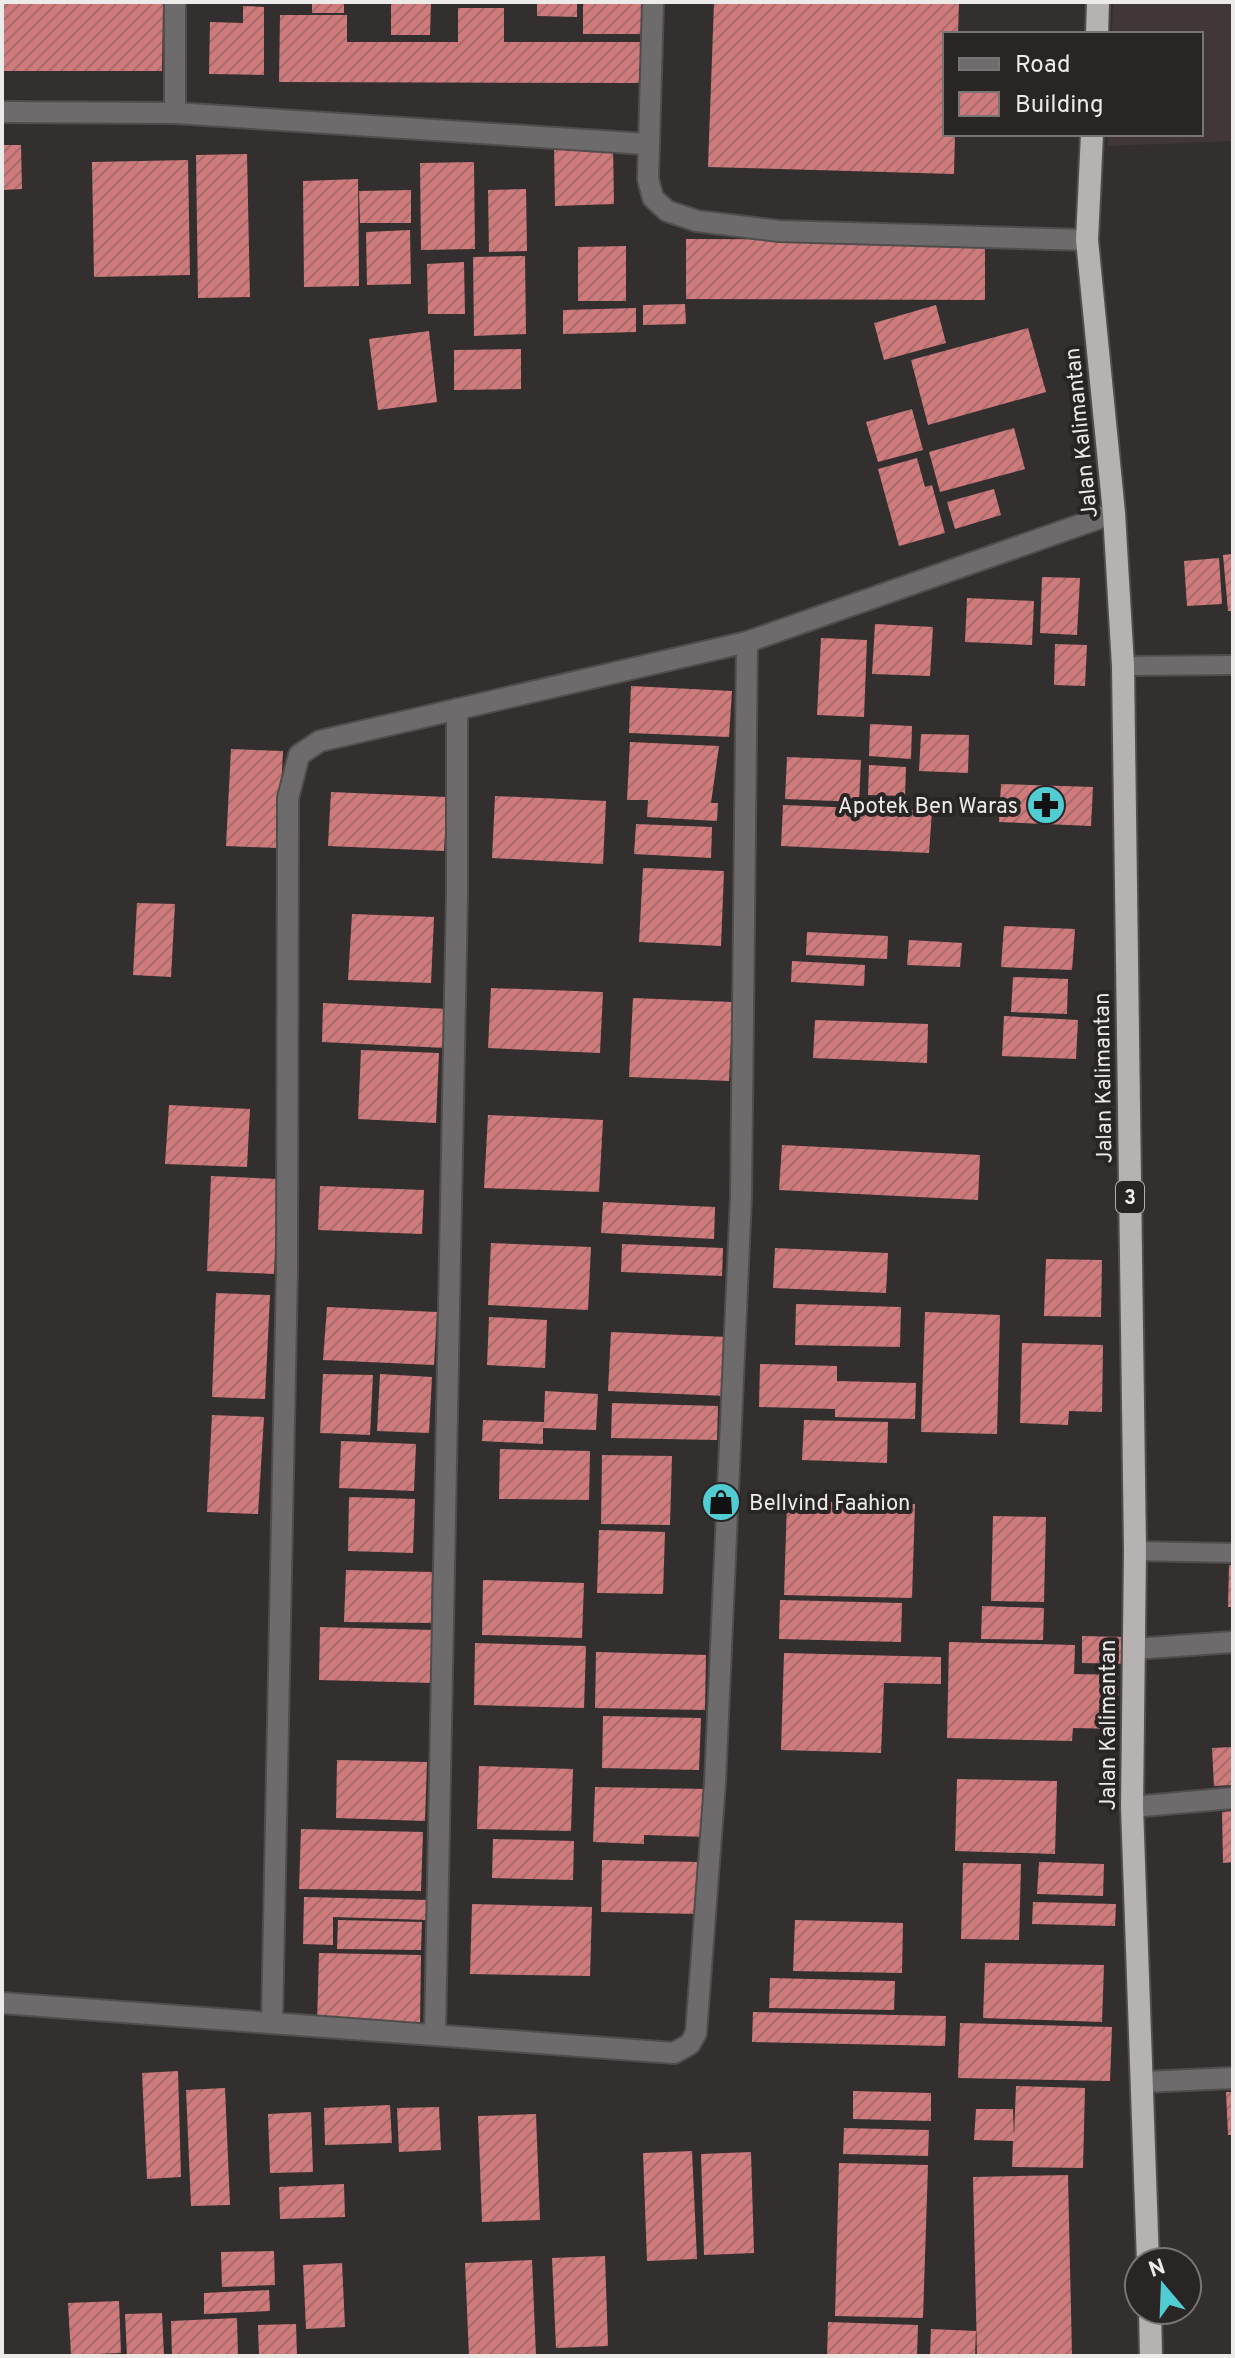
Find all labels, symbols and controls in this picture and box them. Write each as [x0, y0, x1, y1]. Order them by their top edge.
legend [943, 32, 1203, 136]
text: Road [1015, 51, 1071, 81]
text: Building [1015, 91, 1104, 121]
street label: Jalan Kalimantan [1060, 346, 1105, 519]
pharmacy icon: Apotek Ben Waras [1025, 784, 1067, 826]
place label: Apotek Ben Waras [838, 794, 1018, 821]
street label: Jalan Kalimantan [1090, 992, 1119, 1164]
road number: 3 [1116, 1181, 1144, 1213]
shop icon: Bellvind Faahion [700, 1481, 742, 1523]
place label: Bellvind Faahion [749, 1491, 910, 1518]
street label: Jalan Kalimantan [1096, 1640, 1123, 1810]
north arrow [1123, 2246, 1203, 2326]
text: N [1145, 2254, 1169, 2285]

